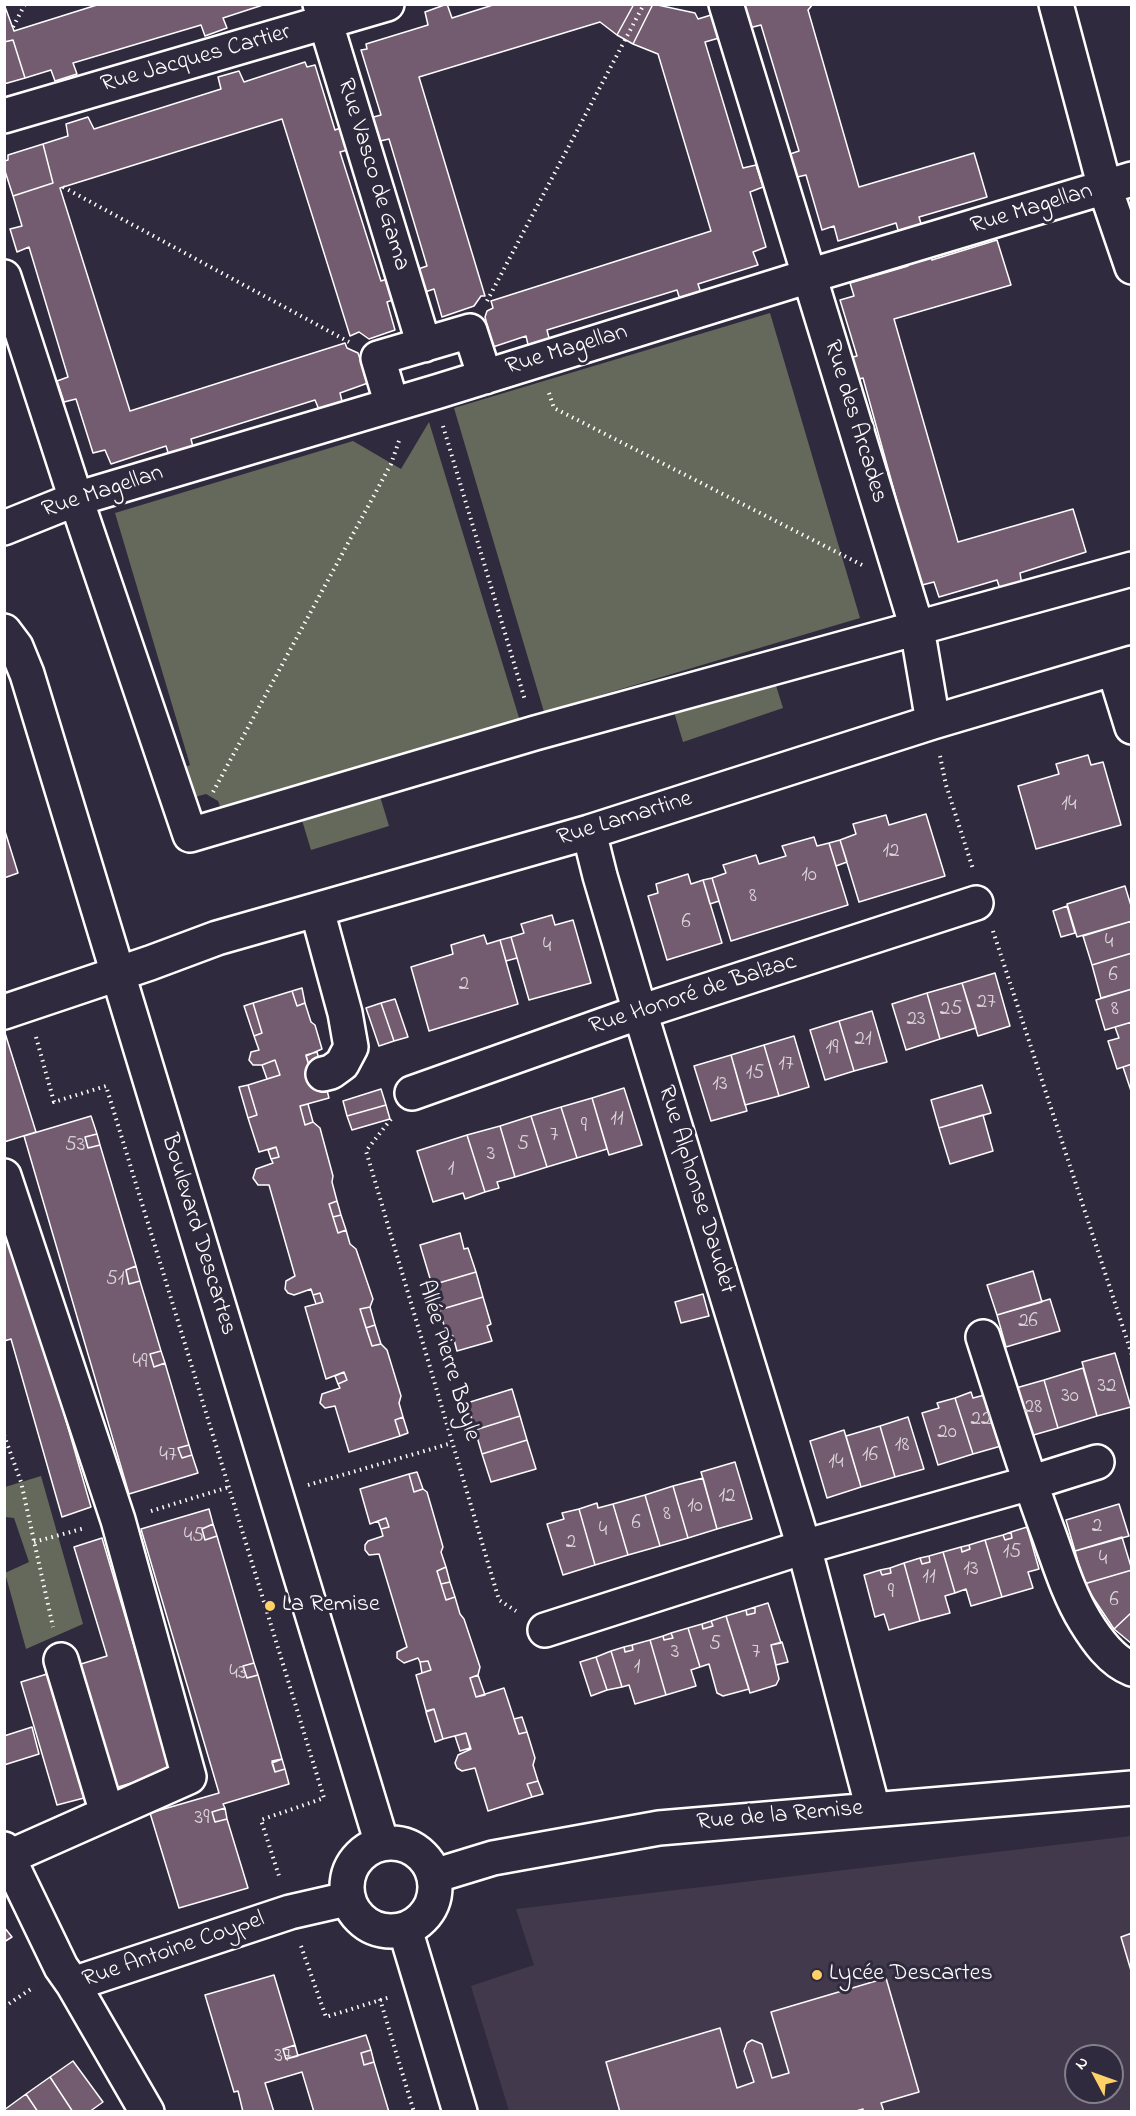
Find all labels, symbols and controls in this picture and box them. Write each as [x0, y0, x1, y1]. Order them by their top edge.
street label: Rue Jacques Cartier [98, 19, 294, 101]
street label: Rue Vasco de Gama [329, 76, 415, 274]
street label: Rue Magellan [968, 178, 1096, 242]
street label: Rue Magellan [503, 319, 631, 383]
street label: Rue des Arcades [816, 337, 892, 507]
street label: Rue Magellan [39, 460, 167, 526]
street label: Rue Lamartine [554, 786, 696, 854]
house number: 14 [1061, 793, 1077, 819]
house number: 12 [882, 840, 900, 866]
house number: 10 [801, 864, 817, 890]
house number: 8 [749, 885, 757, 911]
house number: 6 [681, 911, 691, 937]
house number: 4 [1105, 931, 1113, 957]
house number: 4 [543, 935, 551, 961]
street label: Rue Honoré de Balzac [586, 949, 800, 1043]
house number: 6 [1108, 964, 1118, 990]
house number: 2 [459, 973, 469, 999]
house number: 27 [976, 991, 996, 1017]
house number: 25 [940, 998, 962, 1024]
house number: 8 [1111, 998, 1119, 1024]
house number: 23 [906, 1008, 926, 1034]
house number: 21 [854, 1028, 872, 1054]
house number: 19 [826, 1037, 838, 1063]
house number: 17 [778, 1053, 794, 1079]
house number: 15 [746, 1062, 764, 1088]
house number: 13 [712, 1073, 728, 1099]
street label: Rue Alphonse Daudet [650, 1082, 740, 1298]
house number: 11 [610, 1108, 624, 1134]
house number: 9 [581, 1115, 587, 1141]
house number: 7 [550, 1124, 558, 1150]
street label: Boulevard Descartes [153, 1131, 241, 1339]
house number: 5 [517, 1133, 529, 1159]
house number: 53 [65, 1134, 85, 1160]
house number: 3 [487, 1143, 495, 1169]
house number: 1 [448, 1158, 454, 1184]
house number: 51 [106, 1268, 124, 1294]
street label: Allée Pierre Bayle [409, 1277, 485, 1445]
house number: 26 [1018, 1310, 1038, 1336]
house number: 49 [133, 1351, 147, 1377]
house number: 32 [1097, 1375, 1117, 1401]
house number: 30 [1061, 1385, 1079, 1411]
house number: 28 [1024, 1396, 1042, 1422]
house number: 22 [971, 1408, 991, 1434]
house number: 20 [937, 1421, 957, 1447]
house number: 18 [895, 1434, 909, 1460]
house number: 47 [159, 1444, 177, 1470]
house number: 16 [862, 1444, 878, 1470]
house number: 14 [828, 1451, 844, 1477]
house number: 12 [718, 1485, 736, 1511]
house number: 10 [687, 1495, 703, 1521]
house number: 8 [663, 1503, 671, 1529]
house number: 6 [631, 1512, 641, 1538]
house number: 2 [1092, 1515, 1102, 1541]
house number: 4 [599, 1519, 607, 1545]
house number: 45 [184, 1525, 204, 1551]
house number: 2 [566, 1531, 576, 1557]
house number: 15 [1003, 1541, 1021, 1567]
house number: 4 [1099, 1548, 1107, 1574]
house number: 13 [963, 1558, 979, 1584]
house number: 11 [922, 1566, 936, 1592]
house number: 9 [888, 1581, 894, 1607]
house number: 6 [1109, 1589, 1119, 1615]
place label: La Remise [282, 1592, 380, 1620]
marker: La Remise [263, 1599, 277, 1613]
house number: 5 [709, 1633, 721, 1659]
house number: 3 [671, 1641, 679, 1667]
house number: 7 [752, 1641, 760, 1667]
house number: 1 [634, 1656, 640, 1682]
house number: 43 [229, 1662, 247, 1688]
street label: Rue de la Remise [696, 1795, 864, 1839]
house number: 39 [195, 1807, 209, 1833]
street label: Rue Antoine Coypel [79, 1906, 269, 1996]
place label: Lycée Descartes [829, 1961, 993, 1989]
marker: Lycée Descartes [810, 1968, 824, 1982]
north arrow [1064, 2044, 1124, 2104]
house number: 37 [274, 2045, 292, 2071]
text: N [1069, 2052, 1095, 2075]

